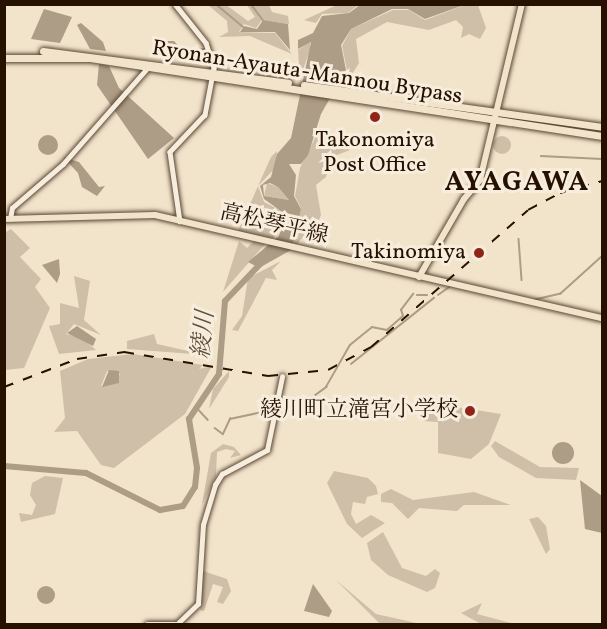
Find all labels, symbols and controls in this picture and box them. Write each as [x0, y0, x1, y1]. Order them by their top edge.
street label: Ryonan-Ayauta-Mannou Bypass [150, 35, 464, 111]
marker: Takonomiya Post Office [368, 110, 382, 124]
place label: Takonomiya Post Office [315, 127, 435, 178]
district label: AYAGAWA [444, 166, 590, 200]
street label: 高松琴平線 [217, 200, 331, 250]
place label: Takinomiya [351, 240, 466, 266]
marker: Takinomiya [470, 244, 488, 262]
water label: 綾川 [188, 310, 222, 360]
place label: 綾川町立滝宮小学校 [260, 398, 458, 424]
marker: 綾川町立滝宮小学校 [463, 404, 477, 418]

